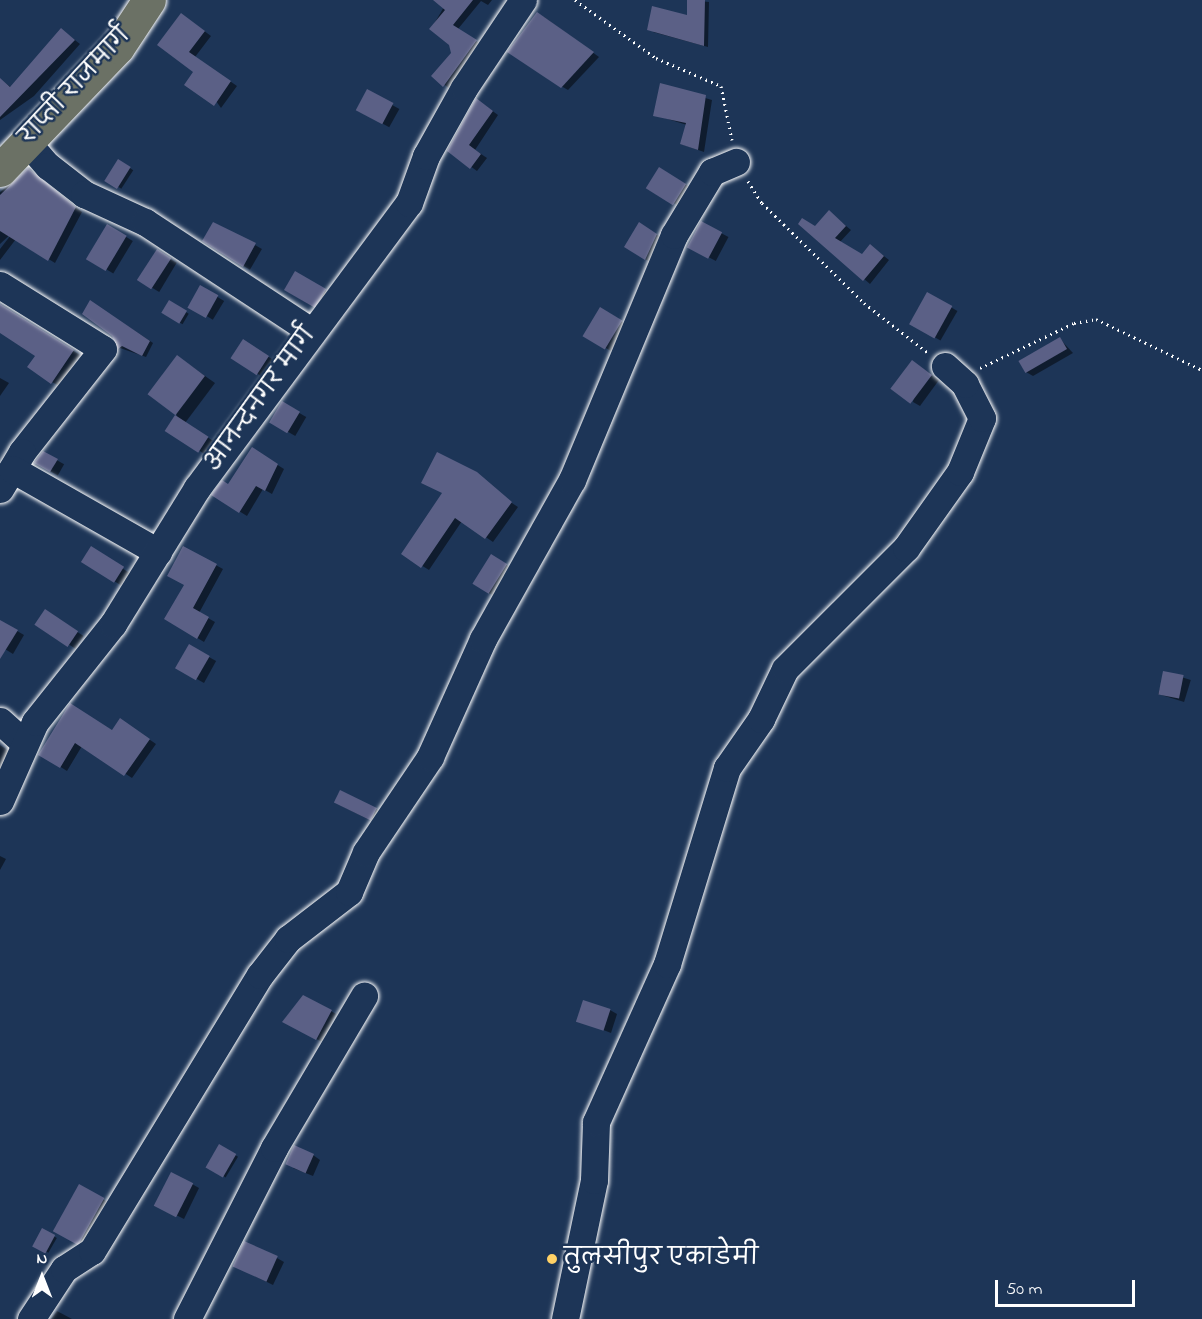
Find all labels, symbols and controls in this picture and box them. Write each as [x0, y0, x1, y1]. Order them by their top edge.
street label: राप्ती राजमार्ग [14, 22, 138, 152]
street label: आनन्दनगर मार्ग [199, 322, 323, 478]
place label: तुलसीपुर एकाडेमी [564, 1245, 758, 1273]
north arrow [12, 1247, 72, 1307]
text: N [37, 1247, 47, 1271]
marker: तुलसीपुर एकाडेमी [545, 1252, 559, 1266]
scale bar [998, 1268, 1138, 1306]
text: 50 m [1006, 1277, 1043, 1303]

